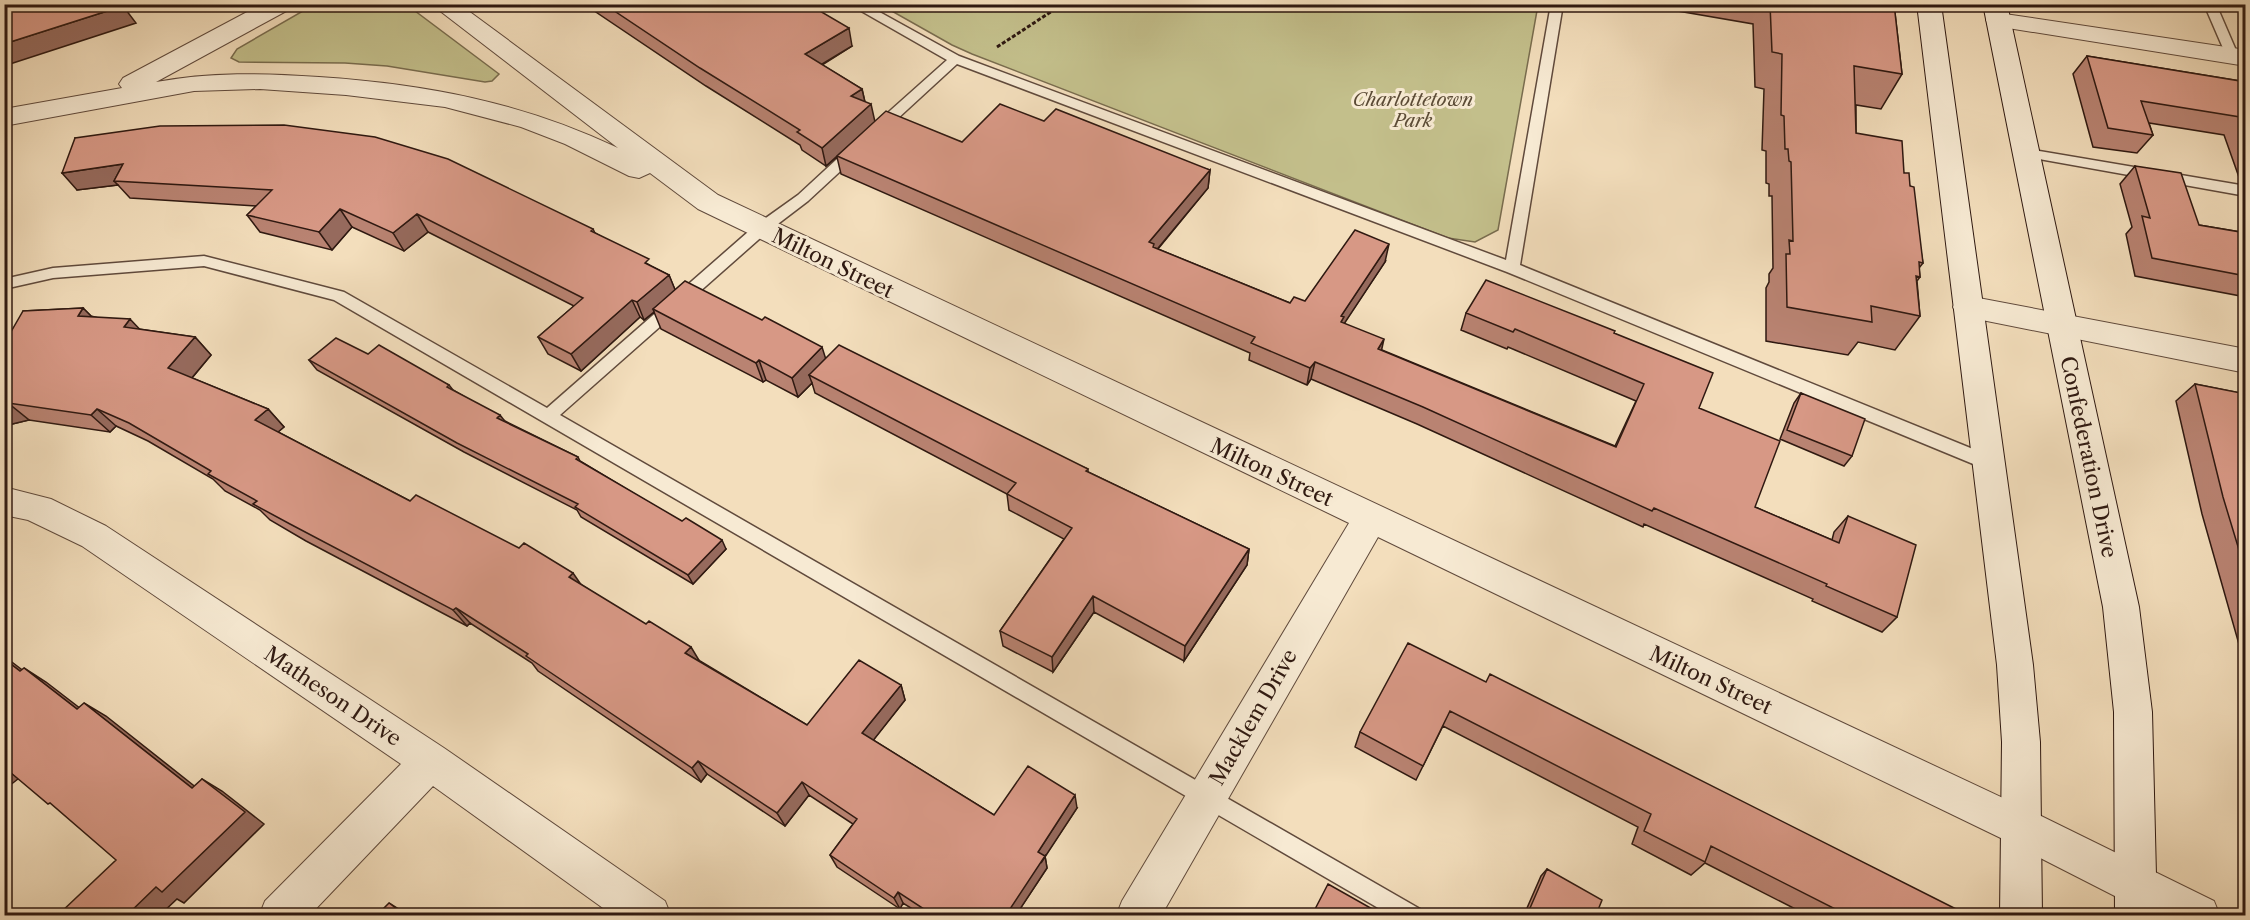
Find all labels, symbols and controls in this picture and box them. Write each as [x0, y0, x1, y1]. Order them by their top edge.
park label: Charlottetown Park [1353, 89, 1473, 132]
street label: Milton Street [768, 223, 898, 304]
street label: Confederation Drive [2055, 354, 2123, 560]
street label: Milton Street [1207, 433, 1338, 512]
street label: Matheson Drive [260, 641, 406, 751]
street label: Milton Street [1646, 641, 1777, 720]
street label: Macklem Drive [1204, 644, 1302, 790]

